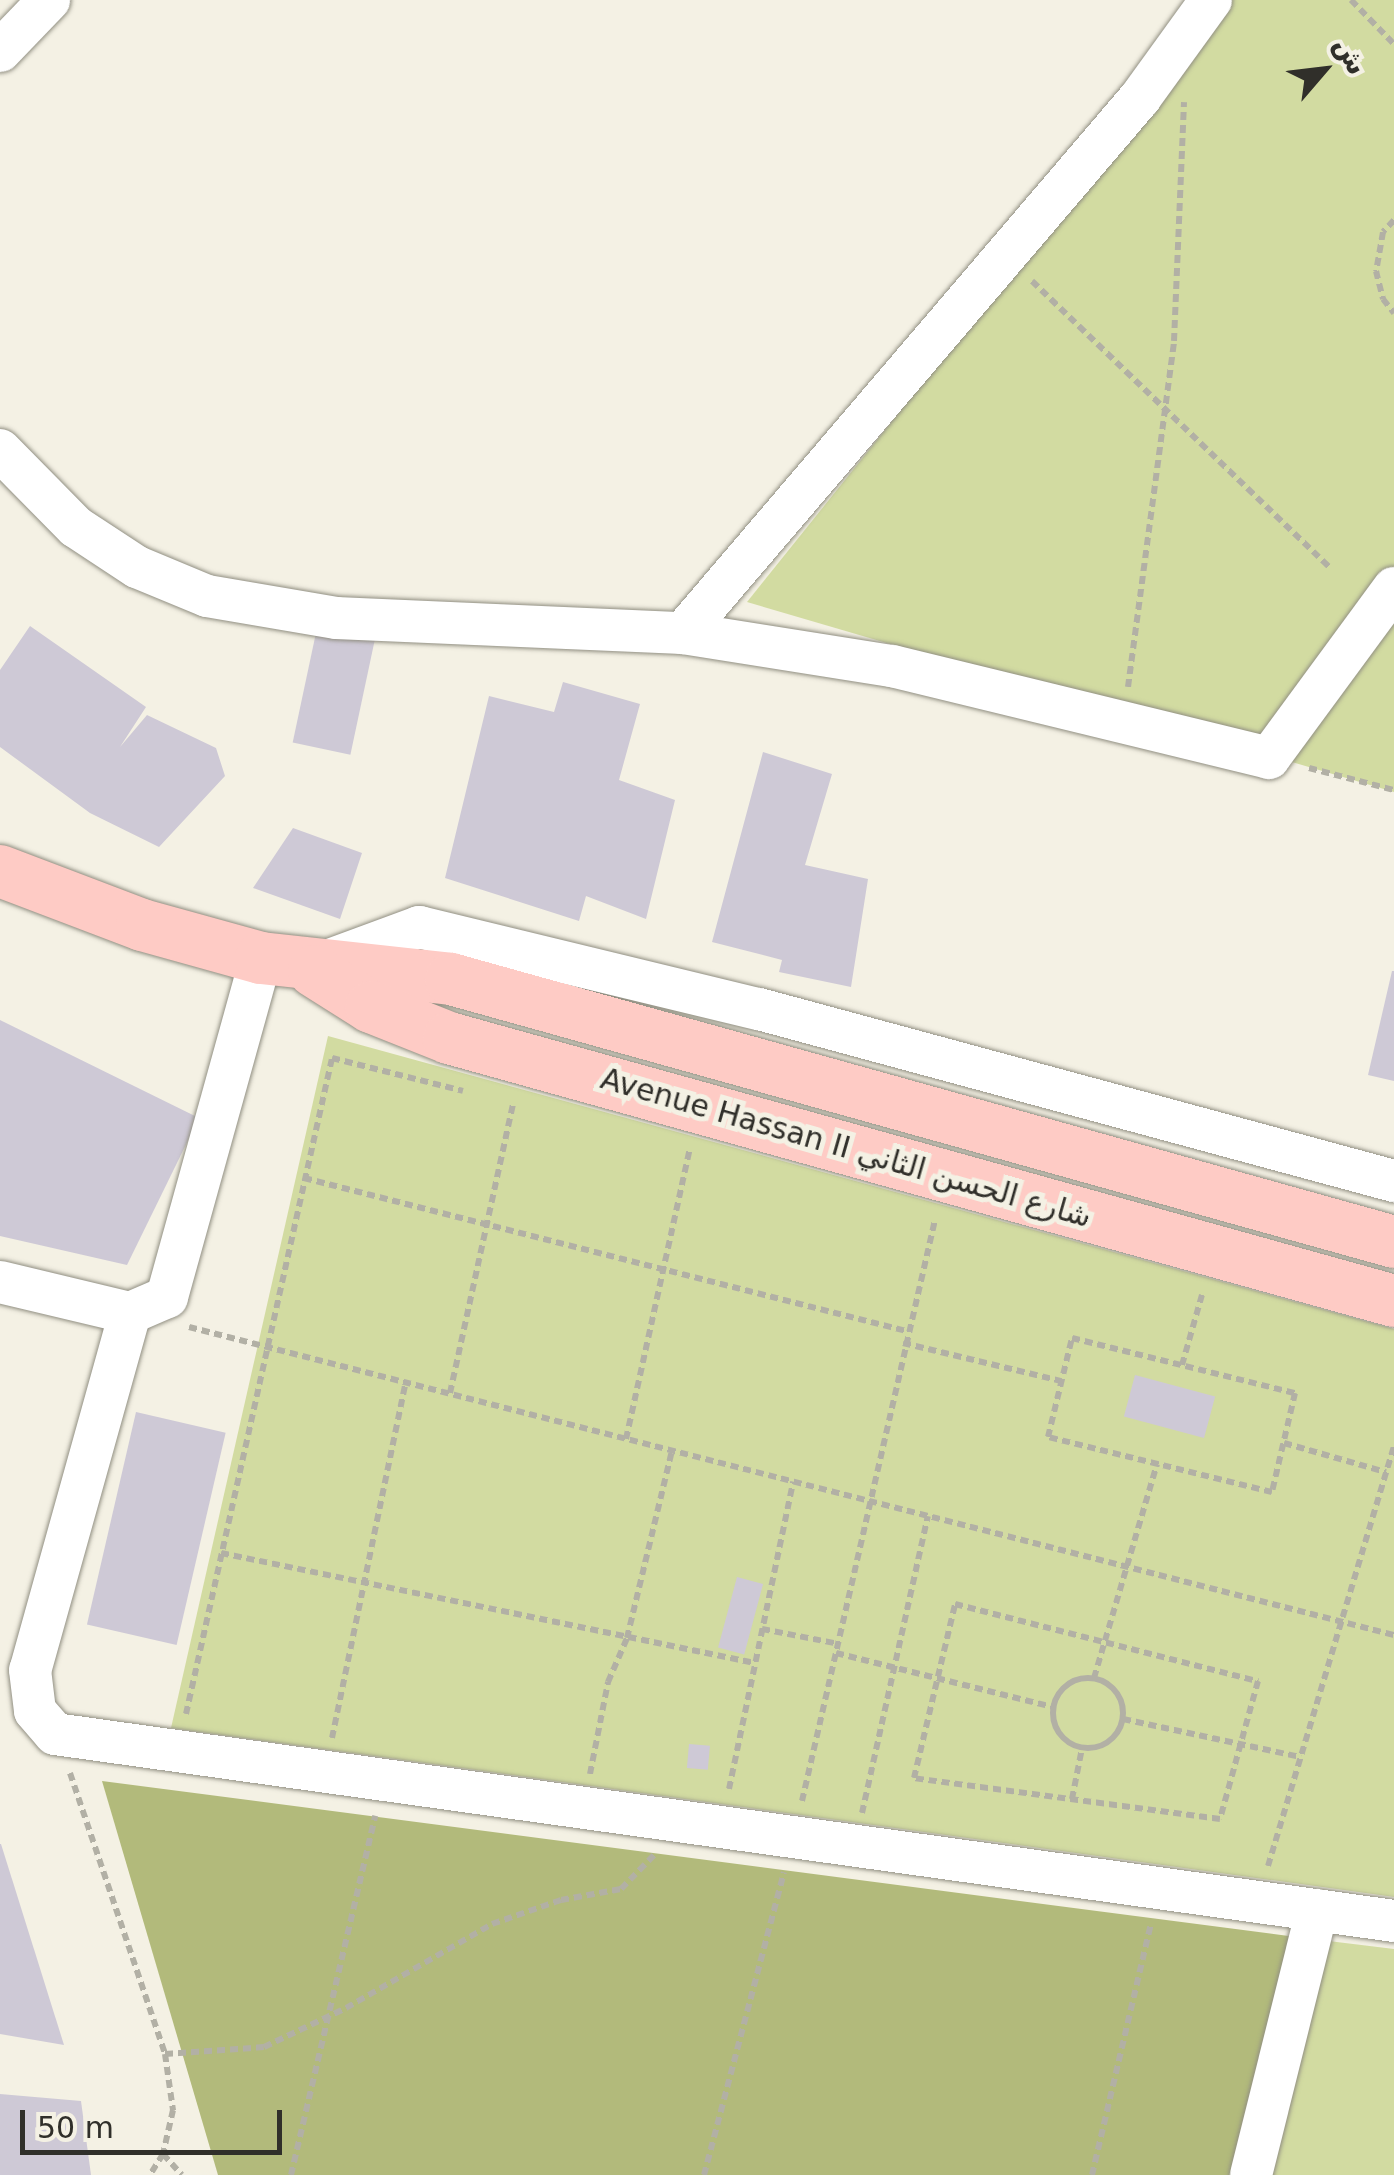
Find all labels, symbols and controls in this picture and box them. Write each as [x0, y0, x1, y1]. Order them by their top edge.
north arrow [1274, 20, 1374, 120]
text: ش [1327, 31, 1375, 80]
street label: Avenue Hassan II شارع الحسن الثاني [597, 1061, 1095, 1235]
scale bar [25, 2090, 288, 2152]
text: 50 m [37, 2110, 114, 2145]

